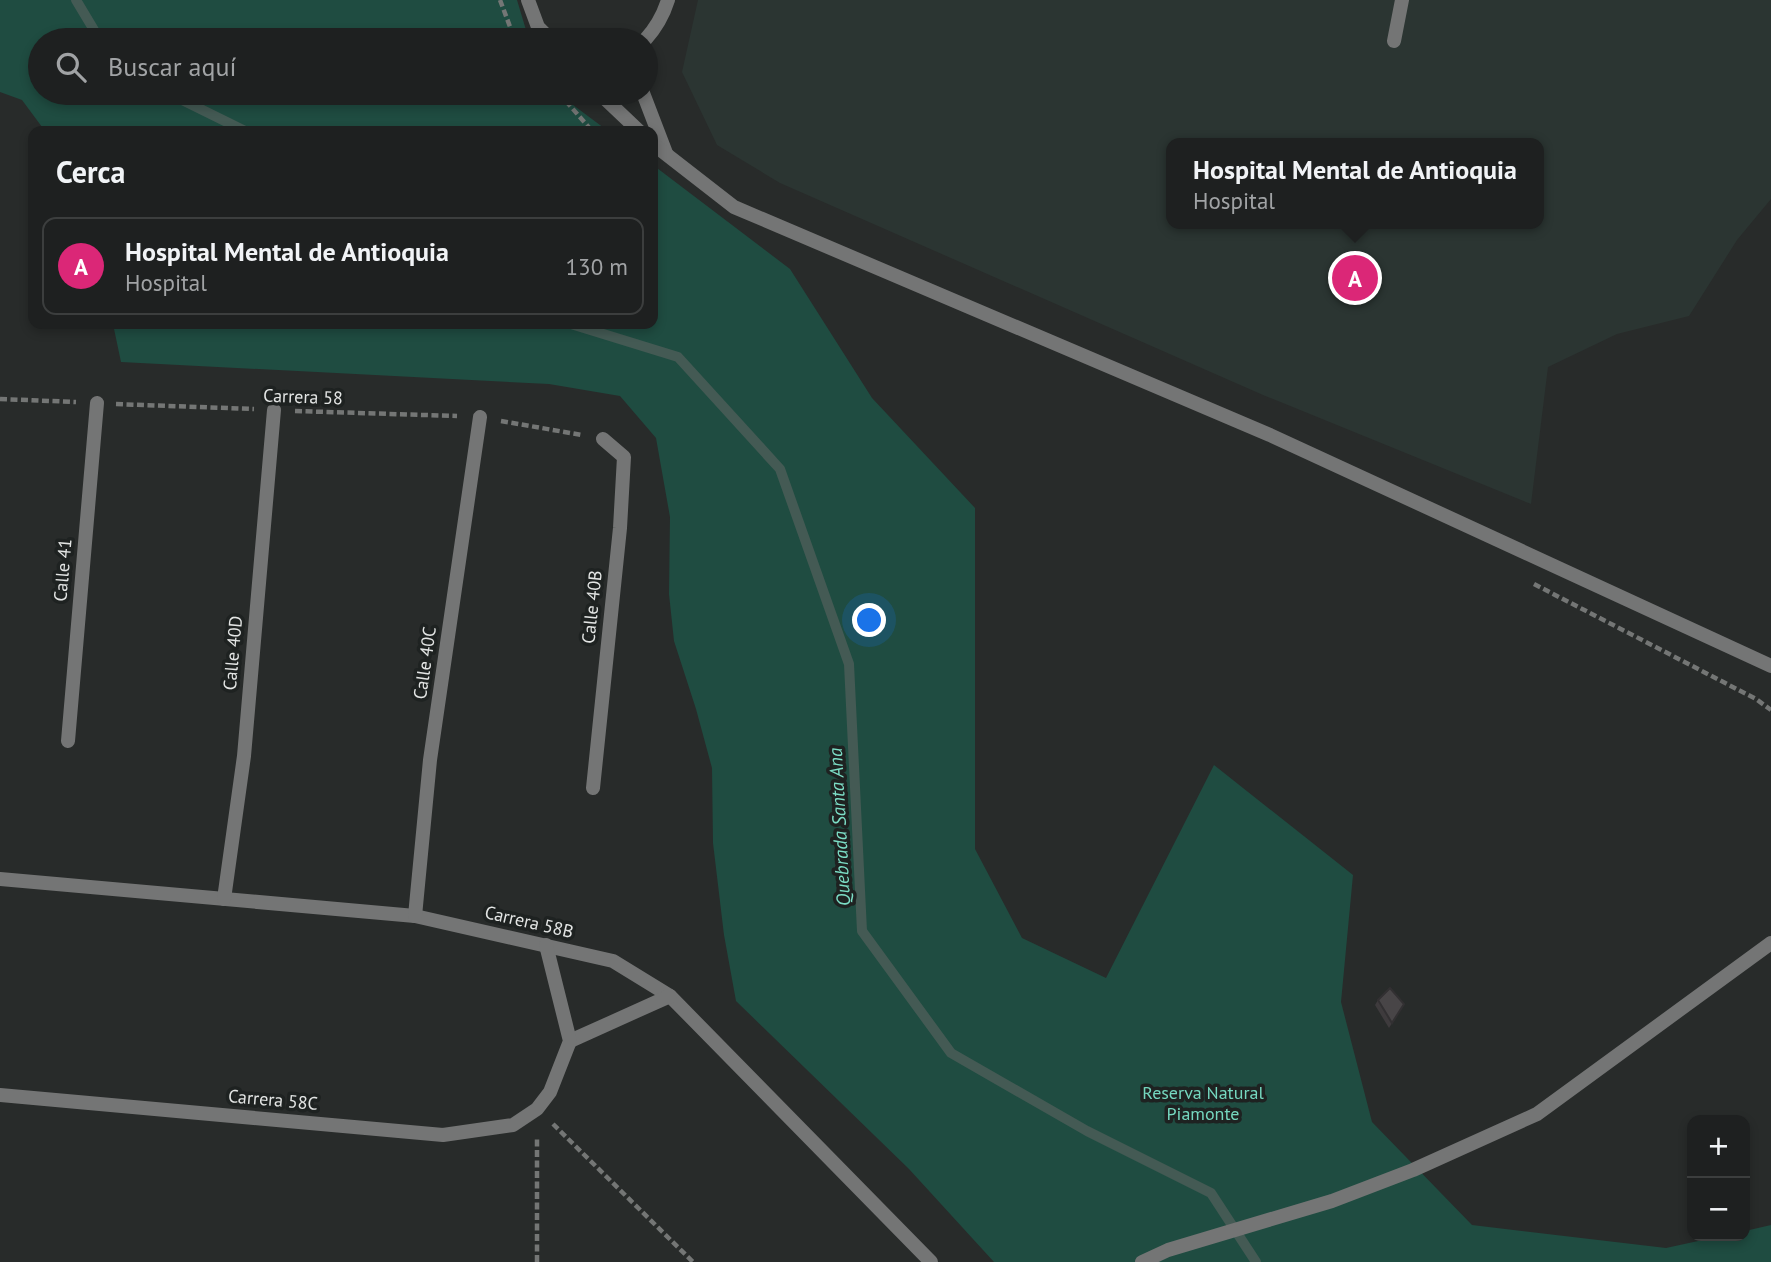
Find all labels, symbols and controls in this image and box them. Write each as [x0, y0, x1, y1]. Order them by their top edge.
search box [28, 28, 658, 105]
icon: search [52, 48, 90, 86]
text: Buscar aquí [108, 50, 236, 83]
popup [1166, 138, 1544, 229]
text: Cerca [56, 152, 125, 191]
text: Hospital Mental de Antioquia [1193, 153, 1517, 186]
text: Hospital [1193, 186, 1275, 215]
text: Hospital Mental de Antioquia [125, 235, 449, 268]
text: A [74, 252, 88, 281]
text: 130 m [566, 252, 628, 281]
pin: A [1332, 252, 1378, 304]
text: Hospital [125, 268, 207, 297]
street label: Carrera 58 [263, 384, 343, 409]
street label: Calle 41 [48, 538, 77, 602]
street label: Calle 40B [576, 569, 607, 645]
your location [852, 603, 886, 637]
street label: Calle 40D [218, 615, 247, 691]
street label: Calle 40C [408, 625, 441, 701]
water label: Quebrada Santa Ana [823, 747, 855, 907]
street label: Carrera 58B [483, 900, 576, 943]
park label: Reserva Natural Piamonte [1142, 1081, 1264, 1125]
street label: Carrera 58C [227, 1084, 319, 1115]
map controls [1687, 1115, 1750, 1241]
button: + [1687, 1115, 1750, 1178]
button: − [1687, 1178, 1750, 1241]

